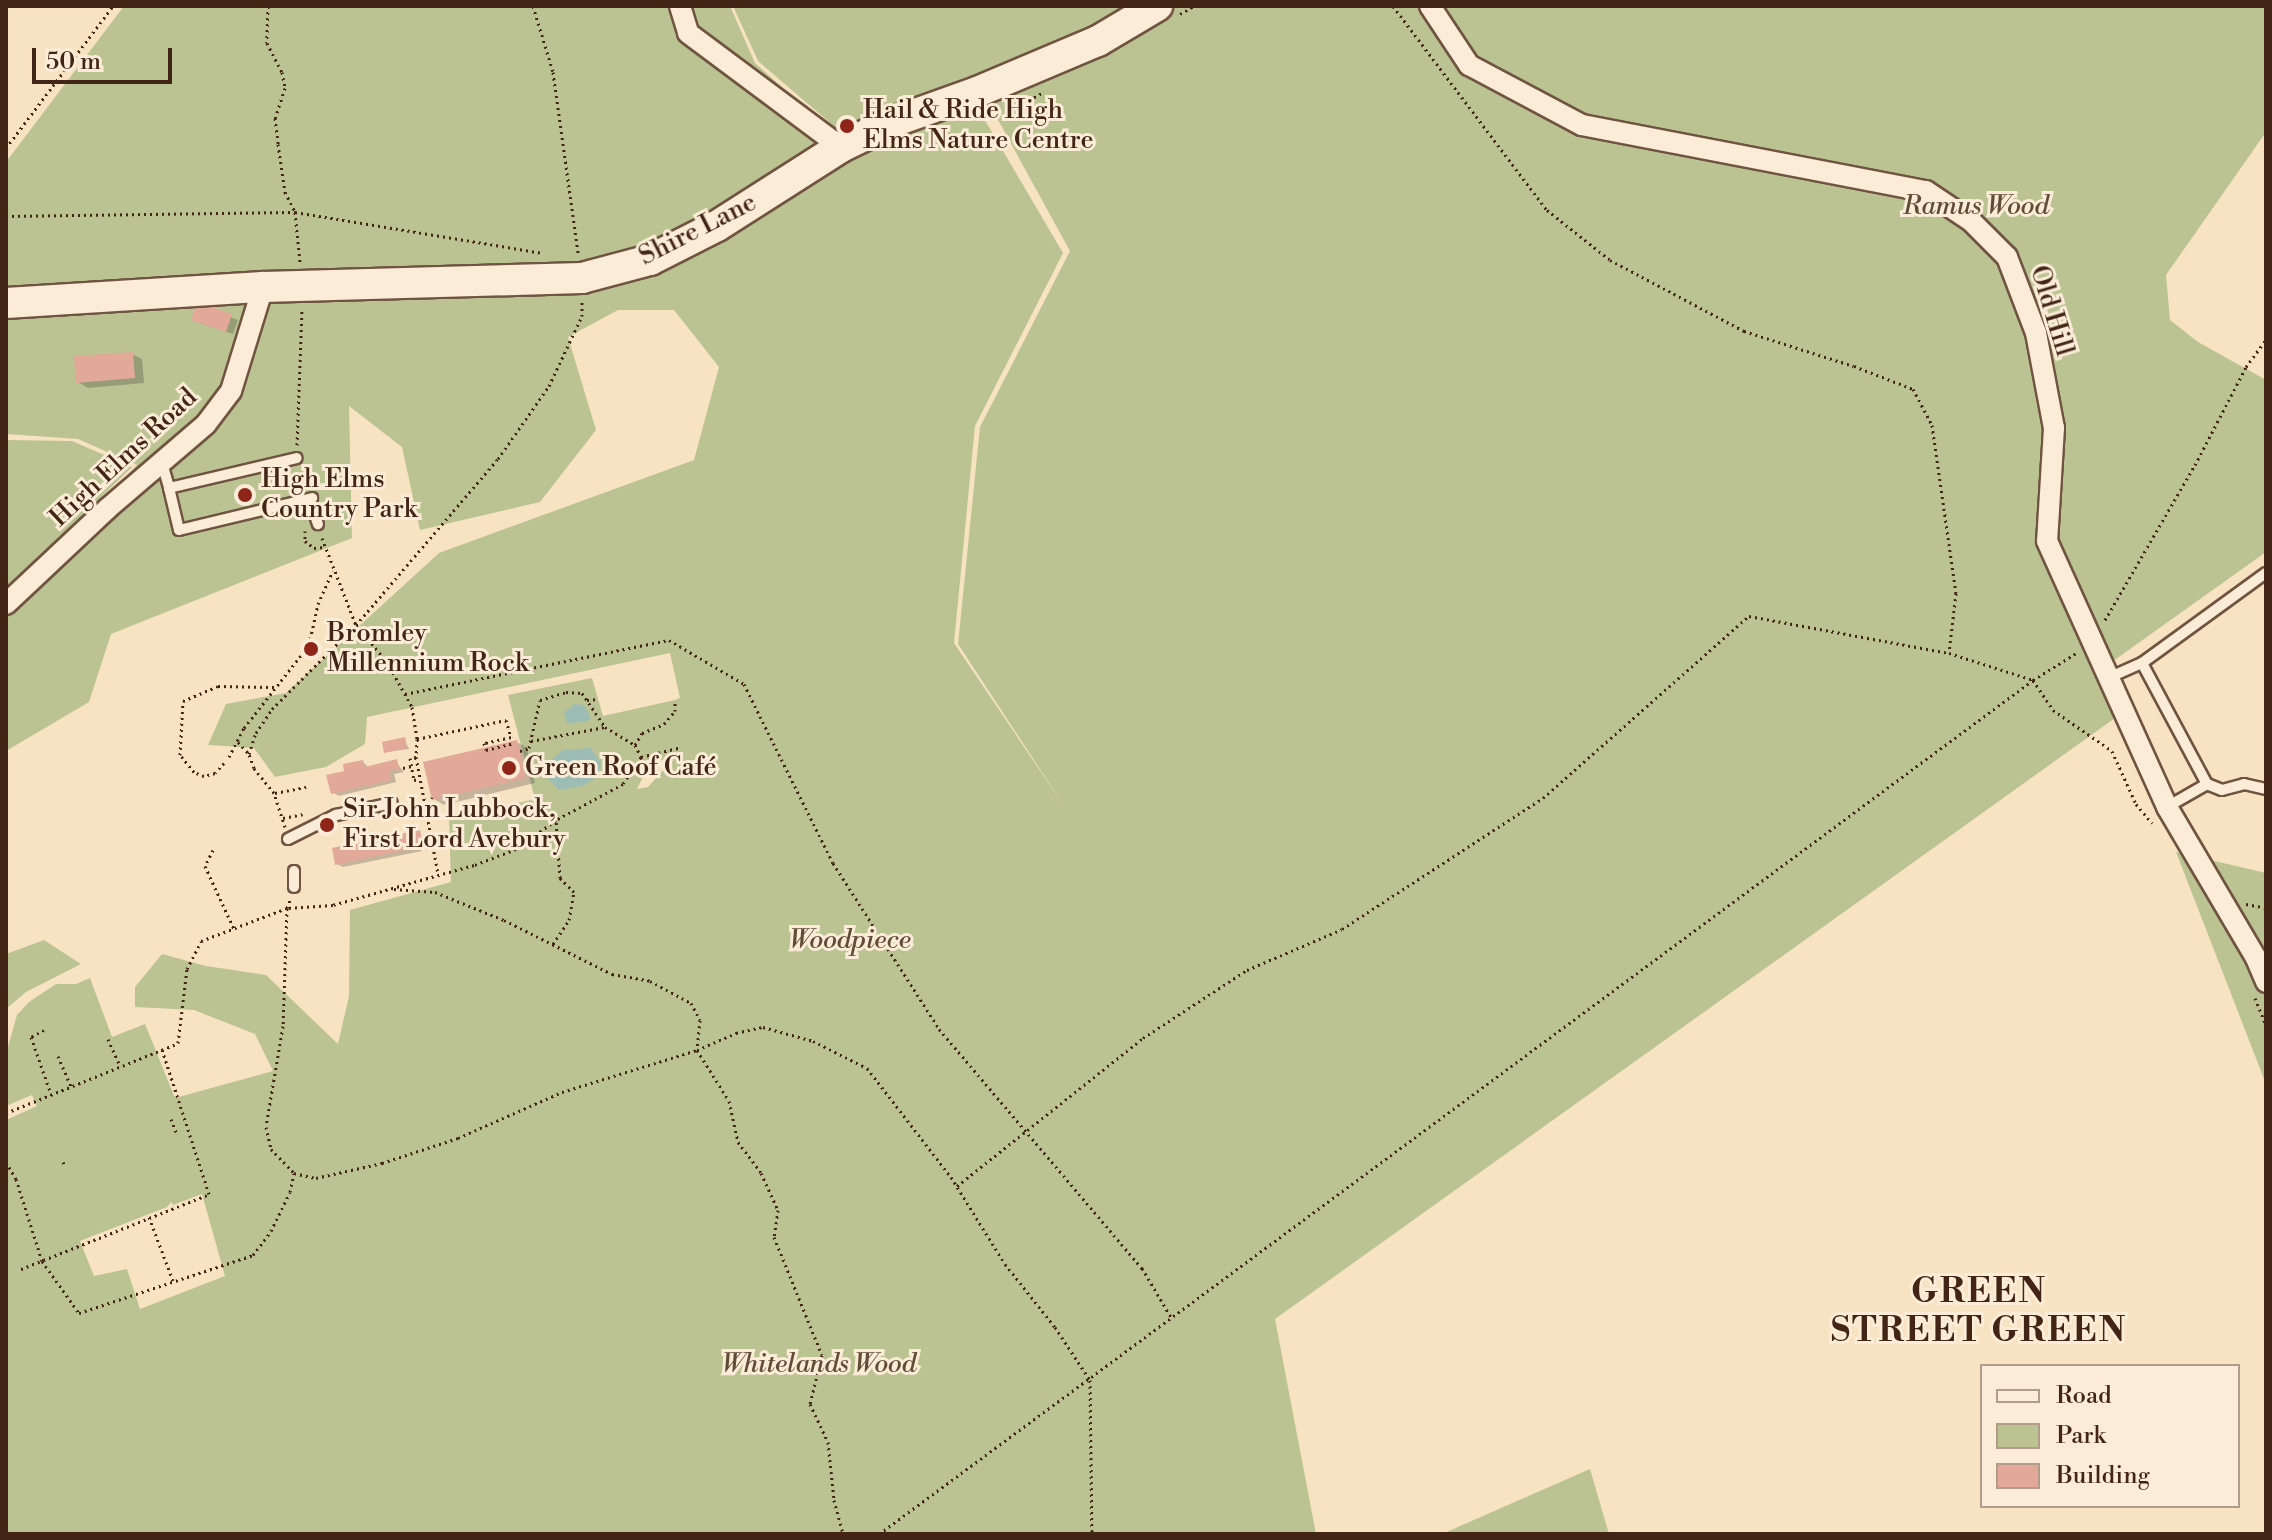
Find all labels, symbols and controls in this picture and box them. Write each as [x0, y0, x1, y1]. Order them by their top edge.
scale bar [36, 32, 176, 82]
text: 50 m [46, 47, 101, 77]
place label: Hail & Ride High Elms Nature Centre [863, 95, 1094, 156]
marker: Hail & Ride High Elms Nature Centre [838, 117, 856, 135]
street label: Shire Lane [634, 187, 762, 273]
park label: Ramus Wood [1903, 191, 2049, 223]
street label: Old Hill [2022, 262, 2080, 360]
street label: High Elms Road [44, 382, 204, 534]
place label: High Elms Country Park [261, 464, 417, 526]
marker: High Elms Country Park [236, 486, 254, 504]
place label: Bromley Millennium Rock [327, 618, 529, 680]
marker: Bromley Millennium Rock [302, 640, 320, 658]
place label: Green Roof Café [525, 752, 717, 784]
marker: Green Roof Café [500, 759, 518, 777]
place label: Sir John Lubbock, First Lord Avebury [343, 794, 565, 856]
marker: Sir John Lubbock, First Lord Avebury [318, 816, 336, 834]
park label: Woodpiece [789, 925, 911, 957]
district label: GREEN STREET GREEN [1831, 1272, 2127, 1352]
park label: Whitelands Wood [722, 1349, 916, 1381]
legend [1980, 1364, 2240, 1508]
text: Road [2056, 1381, 2112, 1411]
text: Park [2056, 1421, 2106, 1451]
text: Building [2056, 1461, 2150, 1491]

